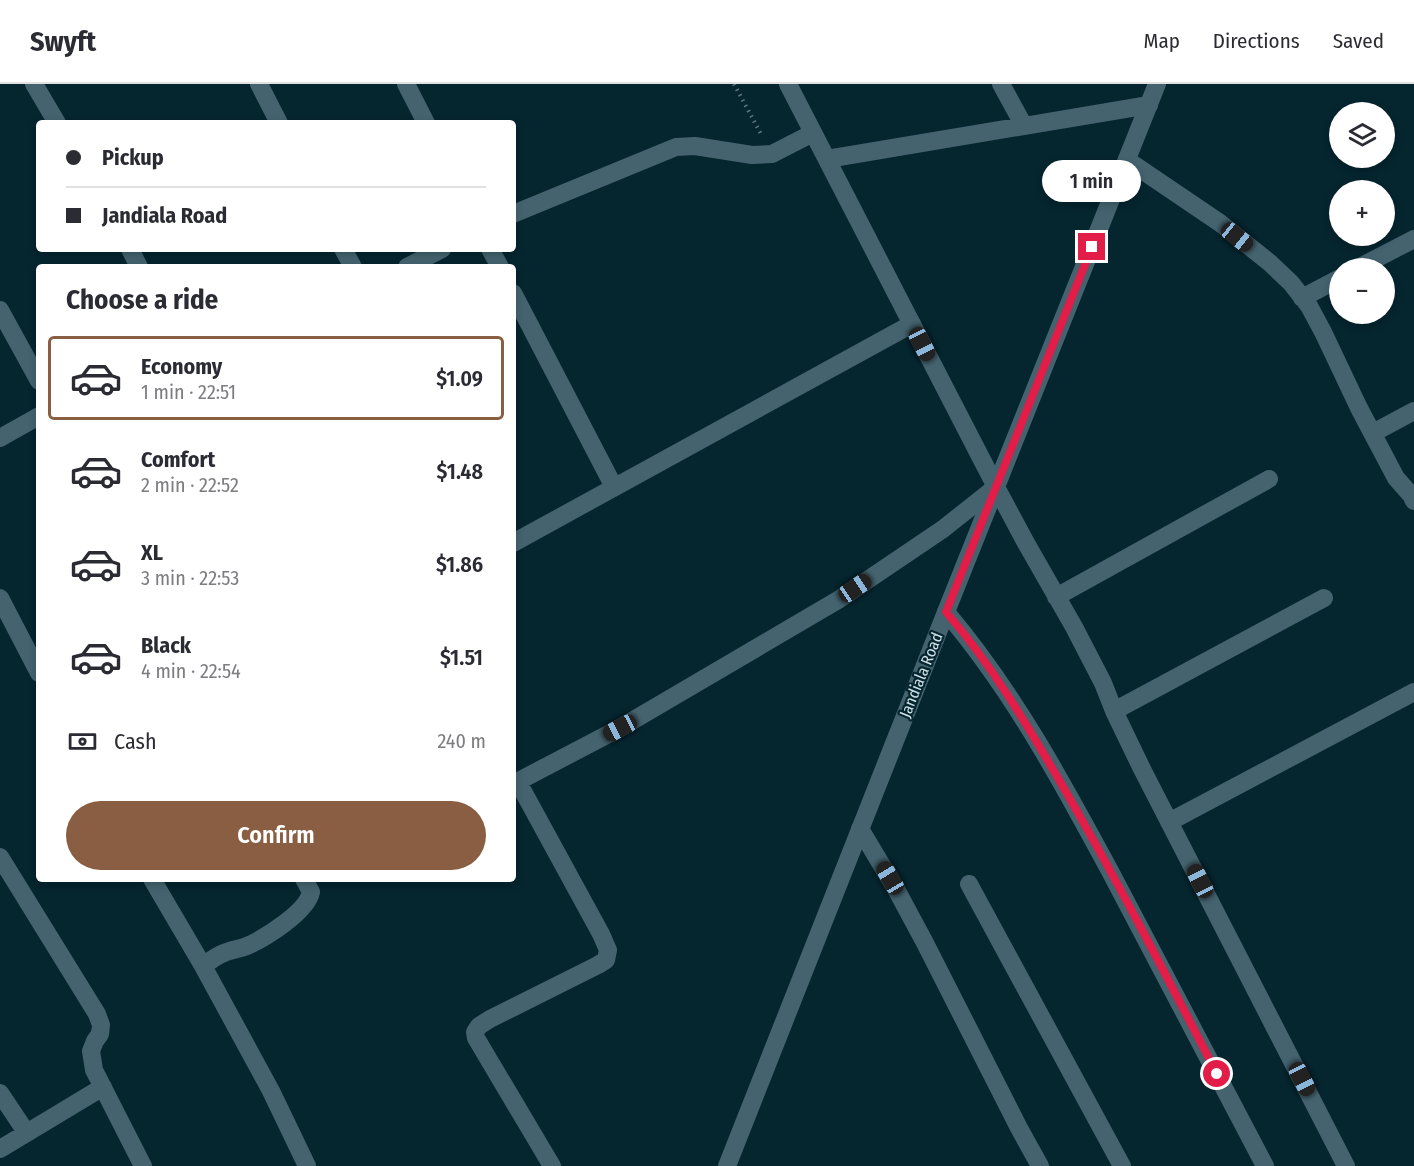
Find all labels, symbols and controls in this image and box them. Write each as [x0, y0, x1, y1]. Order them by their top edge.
text: Swyft [30, 25, 96, 58]
text: Map [1143, 28, 1180, 54]
text: Directions [1213, 28, 1300, 54]
text: Saved [1333, 28, 1384, 54]
map controls [1329, 102, 1395, 324]
button: layers [1329, 102, 1395, 168]
text: Pickup [102, 144, 164, 171]
callout: 1 min [1042, 160, 1142, 202]
text: 1 min [1070, 169, 1113, 193]
button: + [1329, 180, 1395, 246]
text: Jandiala Road [102, 202, 227, 229]
car [1217, 219, 1257, 255]
route end [1078, 233, 1105, 260]
button: − [1329, 258, 1395, 324]
text: Choose a ride [66, 284, 218, 316]
car [906, 324, 938, 364]
icon: car [69, 351, 123, 405]
text: Economy [141, 353, 222, 380]
text: $1.09 [436, 365, 483, 392]
text: 1 min · 22:51 [141, 380, 236, 404]
icon: car [69, 444, 123, 498]
text: Comfort [141, 446, 215, 473]
text: $1.48 [437, 458, 483, 485]
text: 2 min · 22:52 [141, 473, 239, 497]
icon: car [69, 537, 123, 591]
text: XL [141, 539, 163, 566]
text: $1.86 [436, 551, 483, 578]
text: 3 min · 22:53 [141, 566, 239, 590]
car [835, 570, 875, 606]
icon: car [69, 630, 123, 684]
street label: Jandiala Road [895, 630, 947, 720]
text: Black [141, 632, 191, 659]
text: $1.51 [440, 644, 483, 671]
text: 4 min · 22:54 [141, 659, 241, 683]
car [600, 712, 640, 744]
icon: cash [66, 725, 99, 758]
text: Cash [114, 728, 157, 755]
text: 240 m [437, 729, 486, 753]
button: Confirm [66, 801, 486, 870]
car [873, 858, 907, 898]
car [1184, 861, 1216, 901]
car [1286, 1059, 1318, 1099]
route start [1203, 1060, 1230, 1087]

